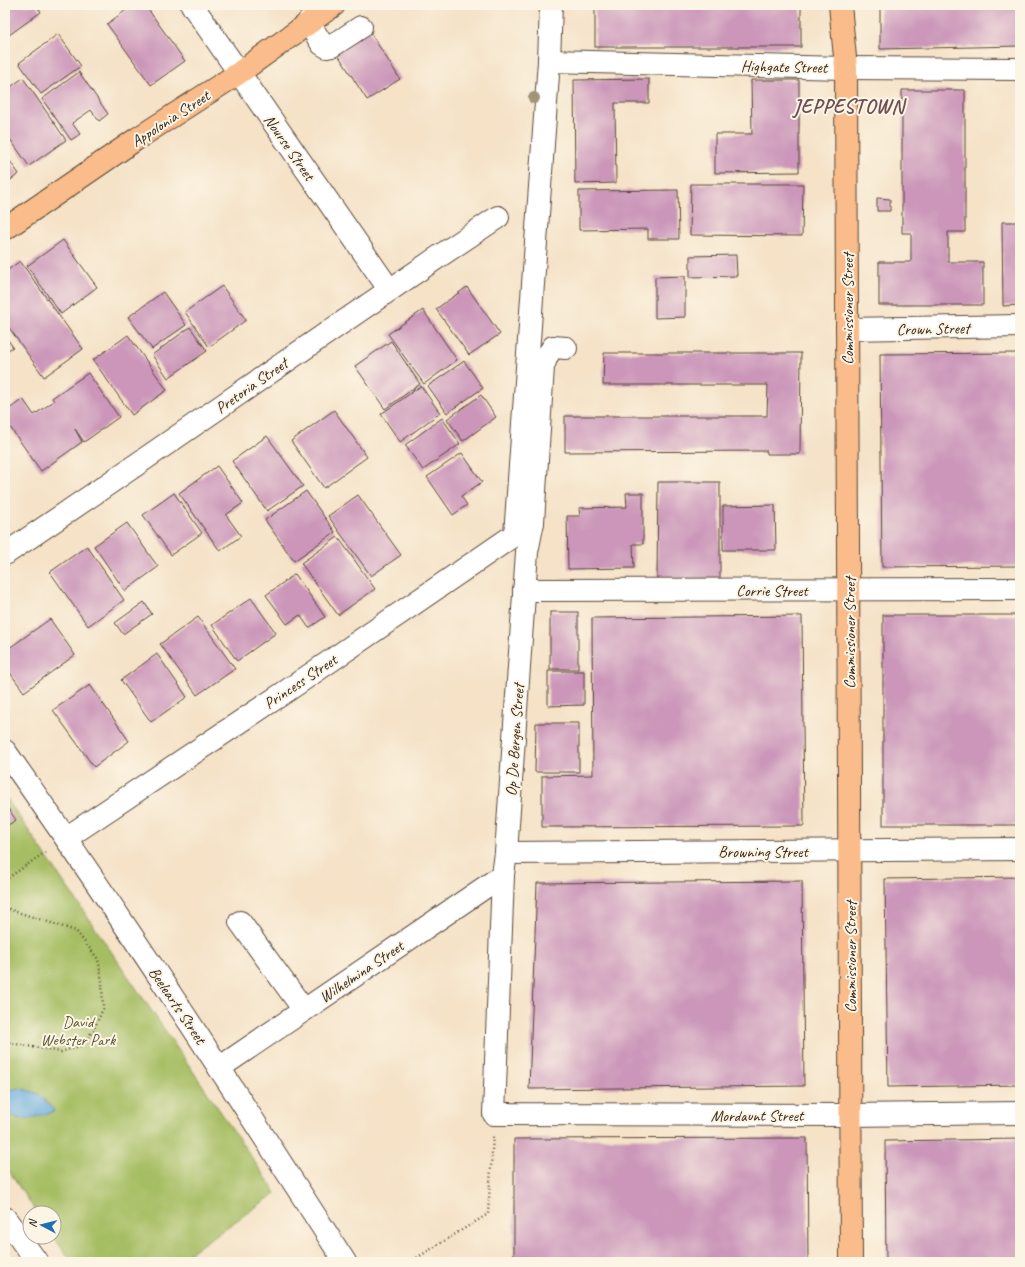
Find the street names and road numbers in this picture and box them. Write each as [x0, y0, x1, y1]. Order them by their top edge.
street label: Highgate Street [741, 56, 829, 78]
street label: Appolonia Street [127, 85, 215, 152]
street label: Nourse Street [259, 111, 320, 186]
street label: Commissioner Street [838, 251, 858, 365]
street label: Crown Street [896, 318, 972, 340]
street label: Pretoria Street [212, 352, 294, 418]
street label: Commissioner Street [840, 575, 860, 689]
street label: Corrie Street [736, 581, 809, 601]
street label: Princess Street [260, 649, 342, 714]
street label: Op De Bergen Street [501, 681, 529, 797]
street label: Browning Street [718, 842, 809, 862]
street label: Commissioner Street [841, 899, 861, 1013]
street label: Wilhelmina Street [316, 935, 409, 1007]
street label: Beelearts Street [144, 963, 211, 1049]
street label: Mordaunt Street [711, 1106, 805, 1126]

